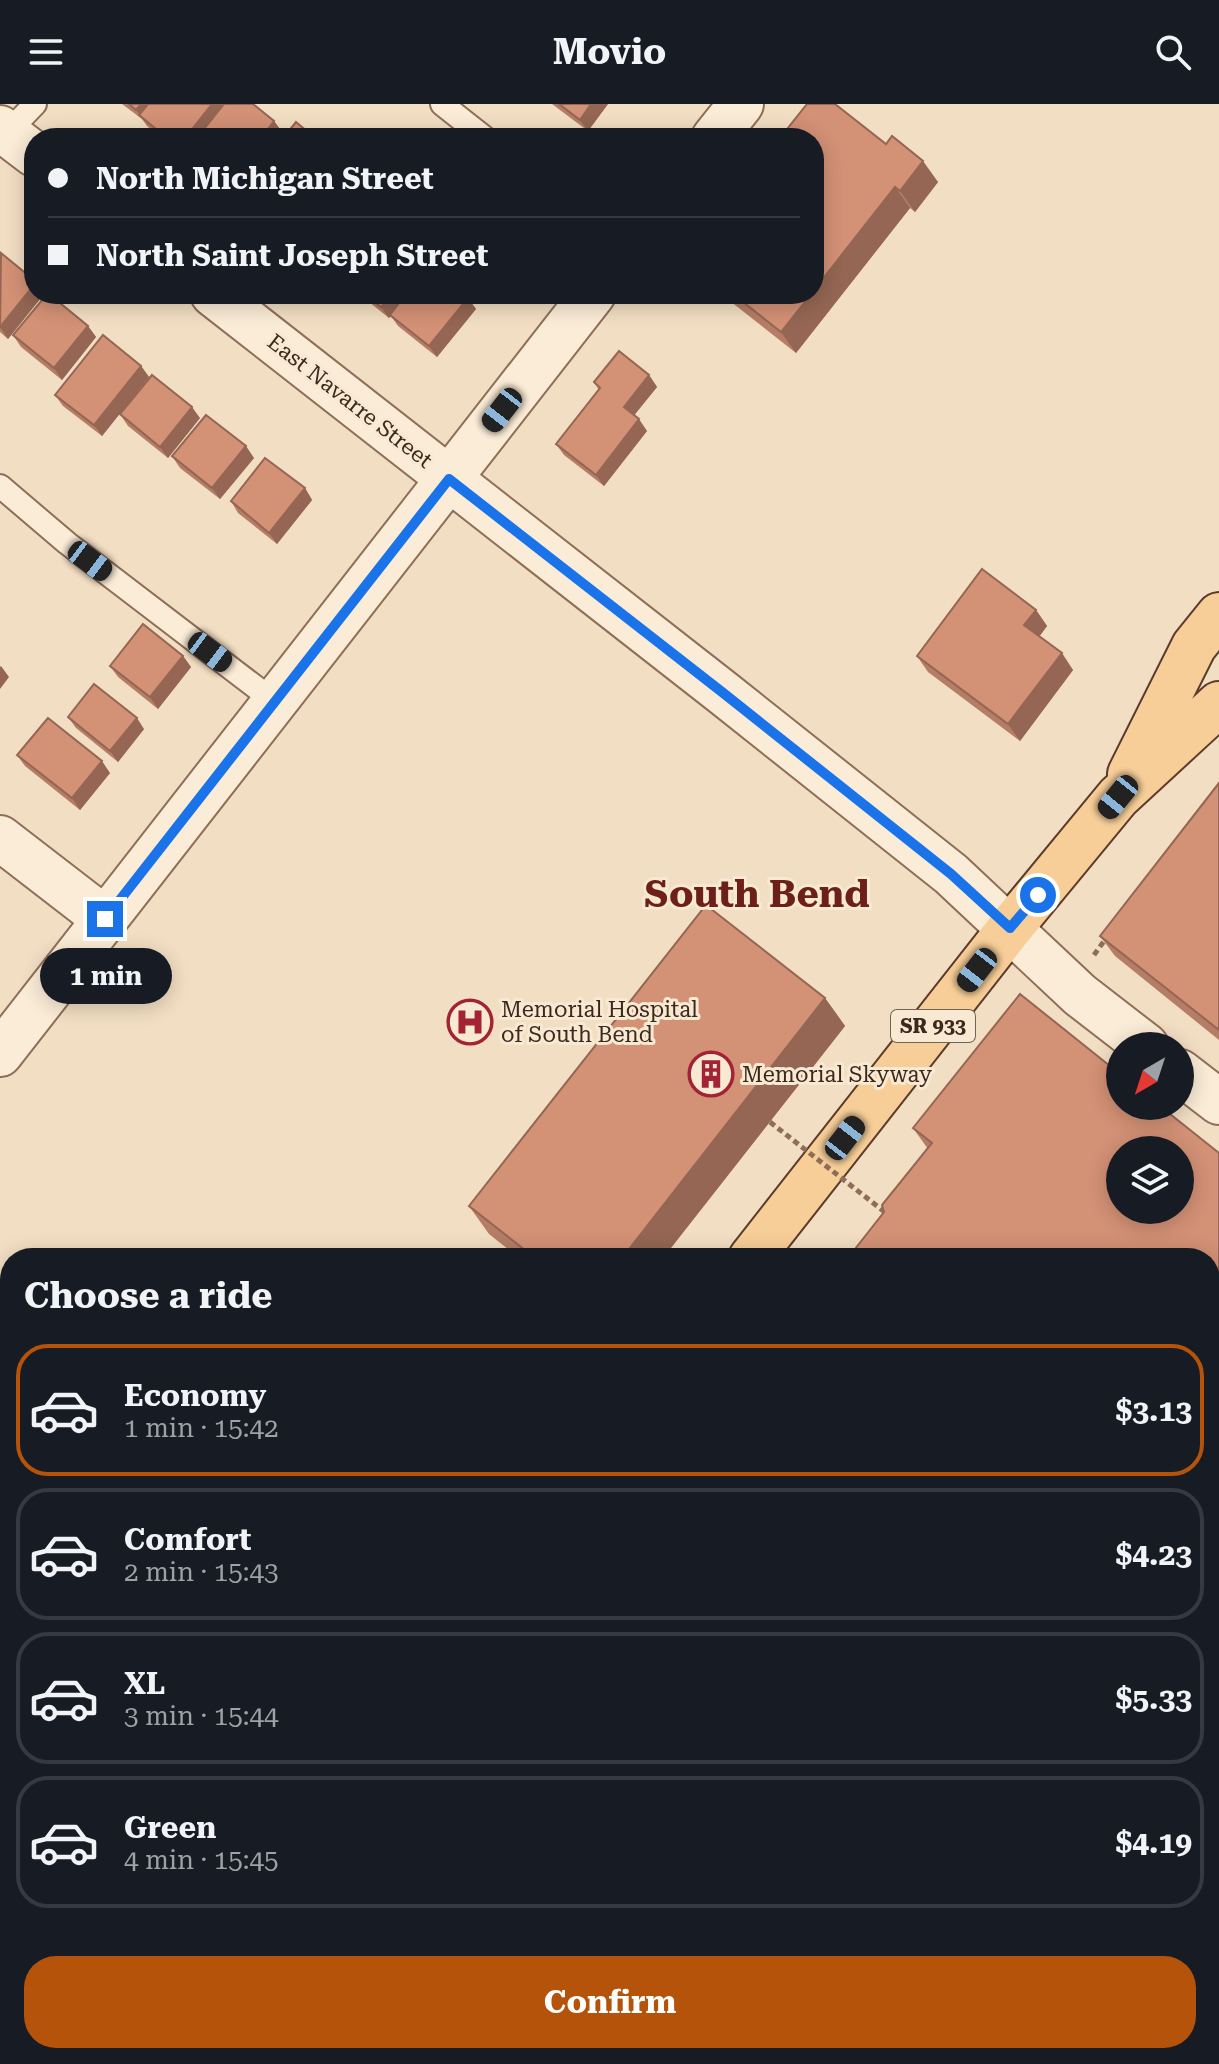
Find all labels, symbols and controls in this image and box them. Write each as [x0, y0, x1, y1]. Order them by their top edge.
icon: menu [24, 30, 68, 74]
icon: search [1151, 30, 1195, 74]
text: Movio [553, 31, 666, 73]
text: North Michigan Street [96, 161, 434, 196]
text: North Saint Joseph Street [96, 238, 488, 273]
street label: East Navarre Street [263, 329, 437, 473]
car [478, 384, 526, 436]
car [64, 537, 116, 585]
car [184, 628, 236, 676]
car [1094, 771, 1142, 823]
district label: South Bend [644, 872, 870, 916]
route start [1020, 877, 1056, 913]
route end [87, 901, 123, 937]
car [953, 944, 1001, 996]
callout: 1 min [39, 947, 171, 1003]
text: 1 min [70, 961, 142, 991]
place label: Memorial Hospital of South Bend [501, 997, 698, 1047]
hospital icon: Memorial Hospital of South Bend [446, 998, 494, 1046]
road number: SR 933 [891, 1010, 975, 1042]
north arrow [1106, 1032, 1194, 1120]
map controls [1106, 1032, 1194, 1224]
building icon: Memorial Skyway [687, 1050, 735, 1098]
place label: Memorial Skyway [742, 1062, 932, 1087]
car [821, 1112, 869, 1164]
button: layers [1106, 1136, 1194, 1224]
text: Choose a ride [24, 1275, 272, 1317]
icon: car [28, 1374, 100, 1446]
text: Economy [124, 1378, 266, 1413]
text: $3.13 [1115, 1393, 1192, 1428]
text: 1 min · 15:42 [124, 1413, 279, 1443]
icon: car [28, 1518, 100, 1590]
text: Comfort [124, 1522, 251, 1557]
text: $4.23 [1115, 1537, 1192, 1572]
text: 2 min · 15:43 [124, 1557, 279, 1587]
icon: car [28, 1662, 100, 1734]
text: XL [124, 1666, 165, 1701]
text: $5.33 [1115, 1681, 1192, 1716]
text: 3 min · 15:44 [124, 1701, 279, 1731]
icon: car [28, 1806, 100, 1878]
text: Green [124, 1810, 216, 1845]
text: $4.19 [1115, 1825, 1192, 1860]
text: 4 min · 15:45 [124, 1845, 279, 1875]
button: Confirm [24, 1956, 1196, 2048]

